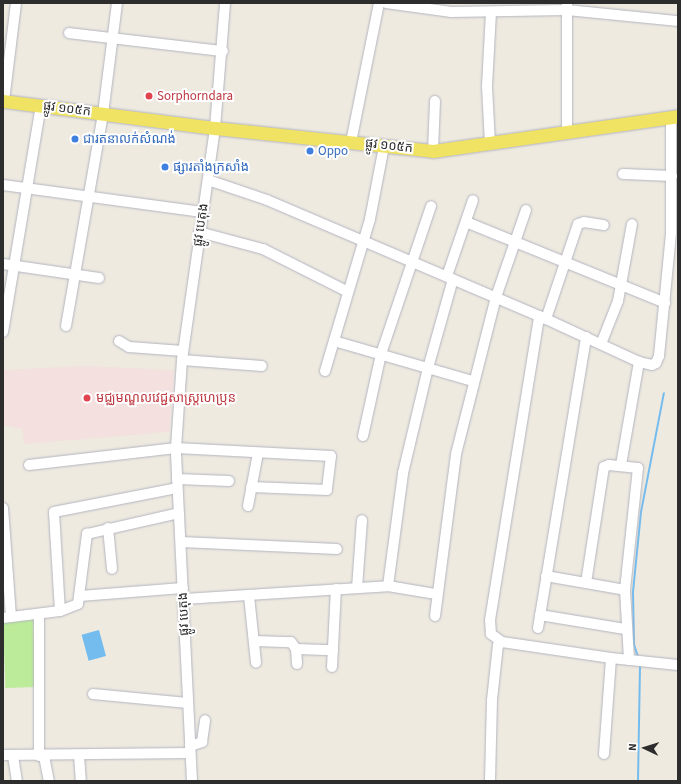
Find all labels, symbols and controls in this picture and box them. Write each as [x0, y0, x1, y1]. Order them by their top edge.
place label: Sorphorndara [157, 88, 233, 104]
marker: Sorphorndara [144, 91, 154, 101]
street label: ផ្លូវ ១០៥ក [42, 98, 92, 120]
place label: ជារតនាលក់សំណង់ [83, 131, 176, 147]
marker: ជារតនាលក់សំណង់ [70, 134, 80, 144]
street label: ផ្លូវ ១០៥ក [364, 136, 414, 156]
place label: Oppo [318, 143, 348, 159]
marker: Oppo [305, 146, 315, 156]
place label: ផ្សារតាំងក្រសាំង [173, 159, 249, 175]
marker: ផ្សារតាំងក្រសាំង [160, 162, 170, 172]
street label: ផ្លូវ បេតុង [190, 202, 212, 248]
place label: មជ្ឈមណ្ឌលវេជ្ជសាស្ត្រហេប្រុន [96, 390, 236, 406]
marker: មជ្ឈមណ្ឌលវេជ្ជសាស្ត្រហេប្រុន [81, 392, 93, 404]
street label: ផ្លូវ បេតុង [175, 592, 193, 636]
north arrow [625, 728, 665, 768]
text: N [625, 743, 640, 751]

